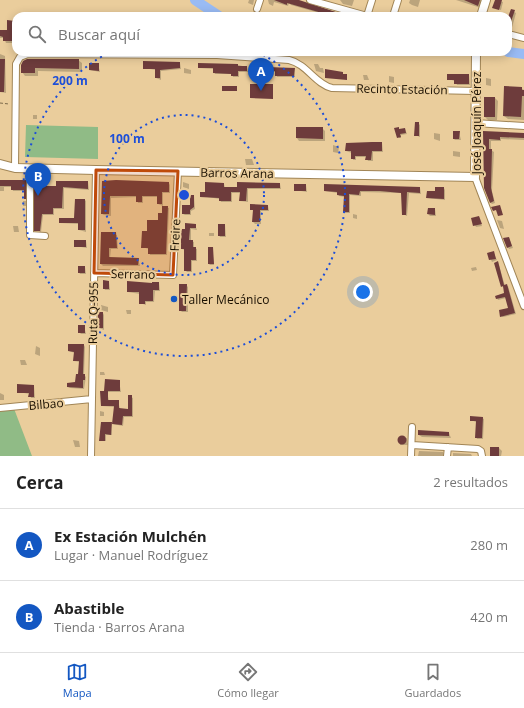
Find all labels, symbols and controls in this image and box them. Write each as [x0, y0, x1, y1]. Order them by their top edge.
search box [12, 12, 512, 56]
icon: search [26, 23, 48, 45]
text: Buscar aquí [58, 24, 140, 44]
pin: A [248, 58, 274, 91]
street label: José Joaquín Pérez [468, 71, 485, 175]
text: 200 m [52, 72, 88, 89]
street label: Recinto Estación [356, 80, 448, 98]
text: 100 m [109, 130, 145, 147]
pin: B [25, 163, 51, 196]
street label: Barros Arana [200, 164, 274, 182]
centre of rings [177, 188, 191, 202]
street label: Freire [166, 218, 184, 252]
street label: Serrano [111, 265, 155, 283]
street label: Ruta Q-955 [84, 281, 102, 344]
your location [353, 282, 373, 302]
place label: Taller Mecánico [182, 291, 269, 308]
marker: Taller Mecánico [169, 294, 179, 304]
street label: Bilbao [28, 394, 64, 414]
text: Cerca [16, 471, 64, 494]
text: 2 resultados [433, 473, 508, 491]
text: Ex Estación Mulchén [54, 526, 207, 546]
text: A [25, 536, 33, 554]
text: 280 m [470, 536, 508, 554]
text: Lugar · Manuel Rodríguez [54, 546, 208, 564]
text: Abastible [54, 598, 124, 618]
text: B [25, 608, 33, 626]
text: 420 m [470, 608, 508, 626]
text: Tienda · Barros Arana [54, 618, 185, 636]
tab: Mapa [63, 661, 92, 700]
tab: Cómo llegar [217, 661, 279, 700]
tab: Guardados [404, 661, 461, 700]

